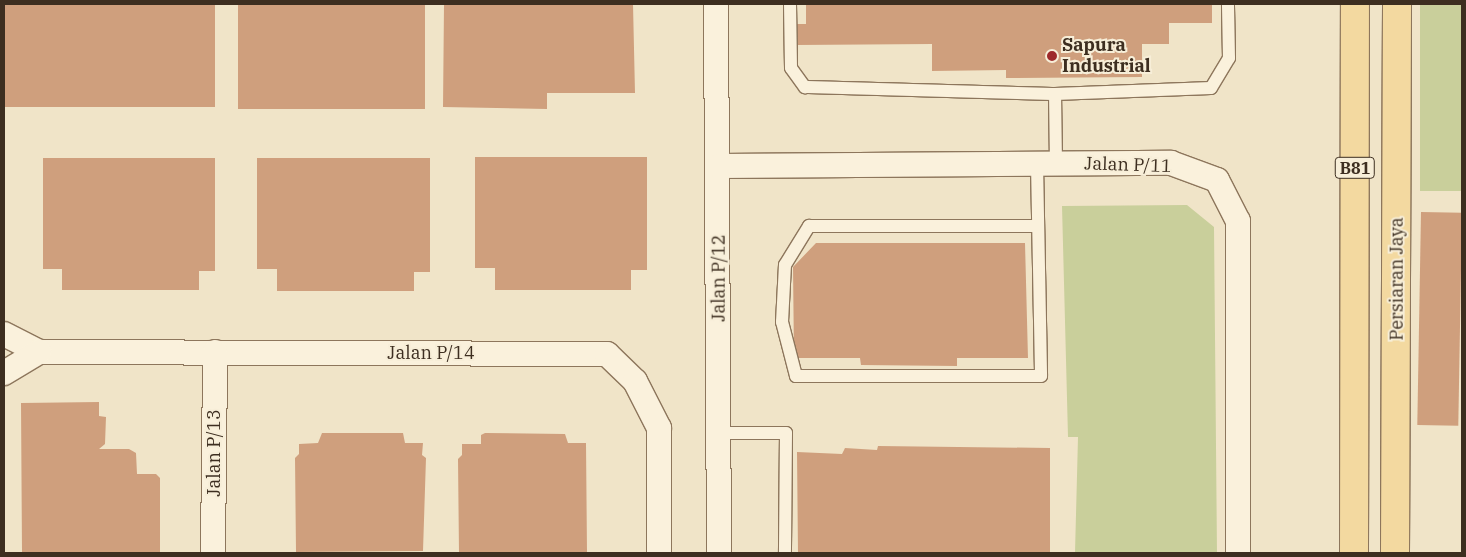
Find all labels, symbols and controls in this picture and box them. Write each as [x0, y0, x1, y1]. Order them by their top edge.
place label: Sapura Industrial [1062, 35, 1151, 78]
marker: Sapura Industrial [1046, 50, 1058, 62]
street label: Jalan P/11 [1084, 153, 1172, 177]
road number: B81 [1334, 154, 1376, 182]
street label: Persiaran Jaya [1386, 217, 1408, 341]
street label: Jalan P/12 [708, 234, 730, 322]
street label: Jalan P/14 [387, 342, 475, 364]
street label: Jalan P/13 [203, 409, 225, 497]

